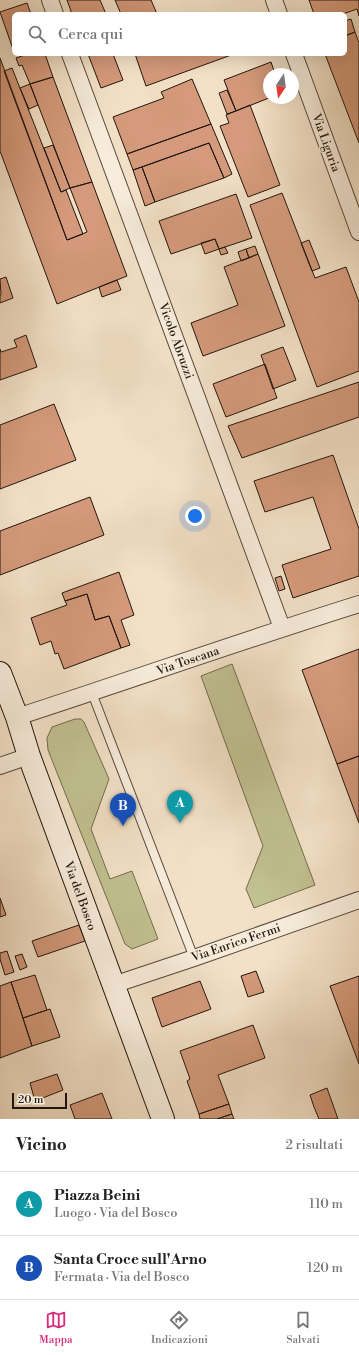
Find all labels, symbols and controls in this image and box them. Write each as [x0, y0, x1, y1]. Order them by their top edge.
search box [12, 12, 347, 56]
icon: search [26, 23, 48, 45]
text: Cerca qui [58, 25, 123, 44]
north arrow [263, 68, 299, 104]
street label: Via Liguria [308, 111, 344, 175]
street label: Vicolo Abruzzi [155, 300, 197, 381]
your location [185, 506, 205, 526]
street label: Via Toscana [154, 643, 222, 679]
pin: A [167, 790, 193, 823]
pin: B [110, 793, 136, 826]
street label: Via del Bosco [60, 858, 100, 933]
street label: Via Enrico Fermi [188, 921, 283, 966]
scale bar [12, 1091, 67, 1110]
text: 20 m [18, 1093, 43, 1107]
text: Vicino [16, 1134, 67, 1156]
text: 2 risultati [286, 1137, 343, 1153]
text: Piazza Beini [54, 1186, 140, 1205]
text: A [24, 1196, 34, 1212]
text: 110 m [309, 1196, 343, 1212]
text: Luogo · Via del Bosco [54, 1205, 177, 1221]
text: Santa Croce sull'Arno [54, 1250, 207, 1269]
text: B [24, 1260, 34, 1276]
text: 120 m [307, 1260, 343, 1276]
text: Fermata · Via del Bosco [54, 1269, 190, 1285]
tab: Mappa [39, 1309, 73, 1347]
tab: Indicazioni [151, 1309, 208, 1347]
tab: Salvati [286, 1309, 320, 1347]

